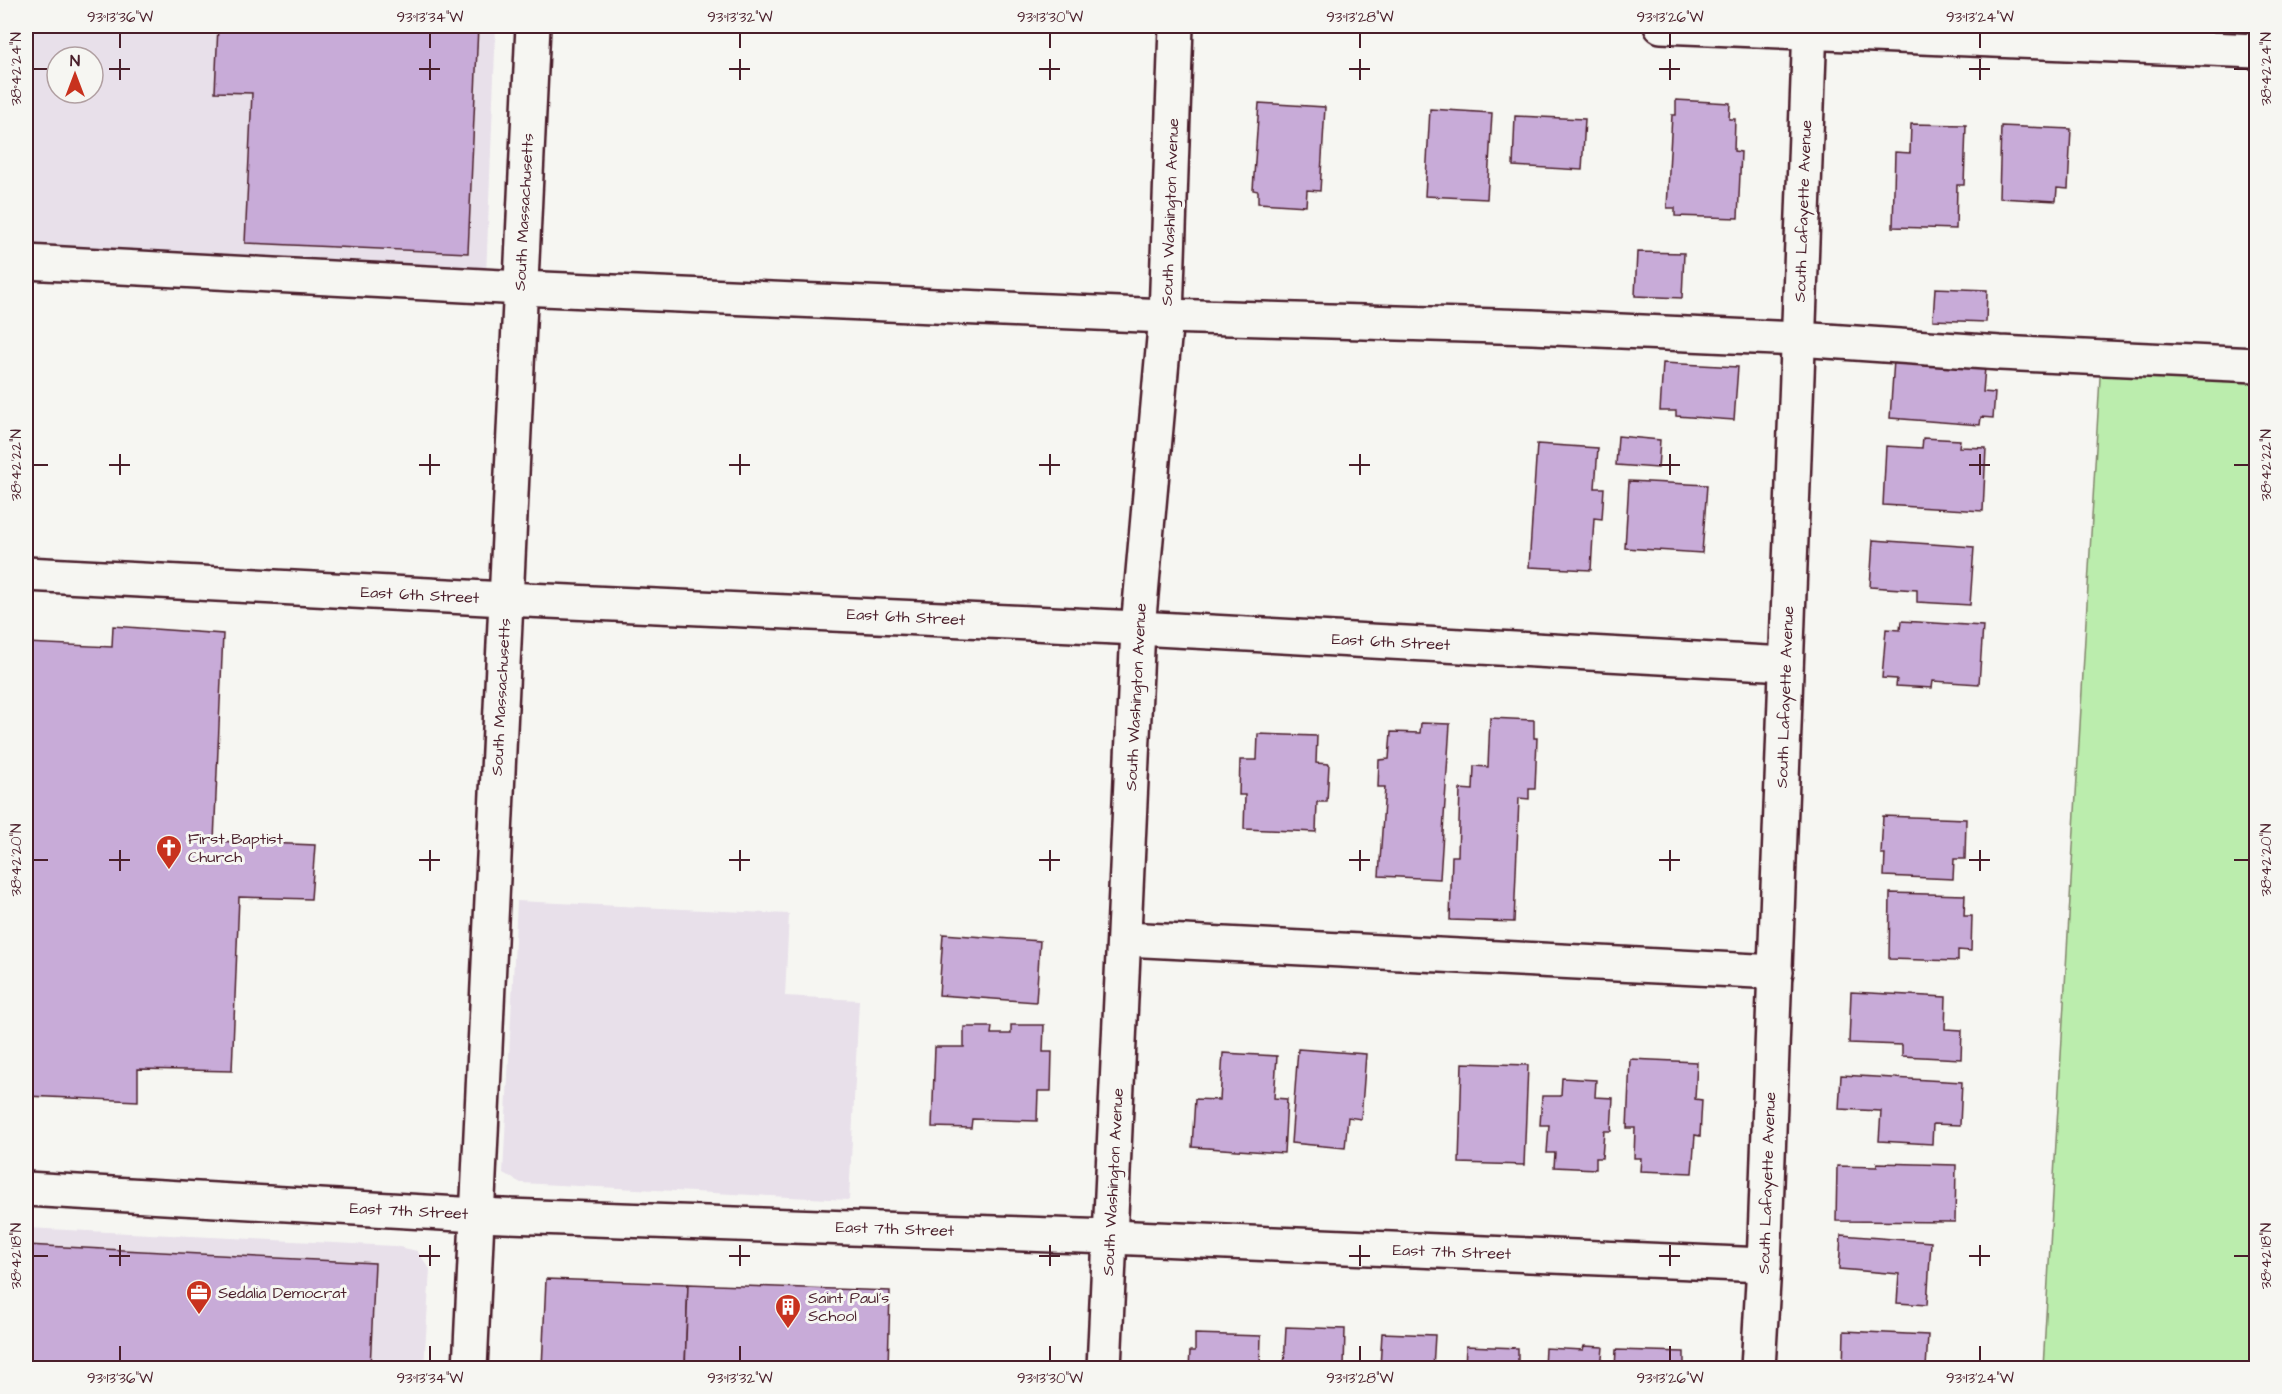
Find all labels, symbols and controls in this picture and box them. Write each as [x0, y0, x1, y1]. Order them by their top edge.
text: 93°13'36"W [87, 7, 153, 28]
text: 93°13'34"W [397, 7, 463, 28]
text: 93°13'32"W [707, 7, 773, 28]
text: 93°13'30"W [1017, 7, 1083, 28]
text: 93°13'28"W [1326, 7, 1394, 28]
text: 93°13'26"W [1636, 7, 1704, 28]
text: 93°13'24"W [1946, 7, 2014, 28]
text: 38°42'24"N [6, 32, 27, 106]
text: 38°42'24"N [2256, 32, 2277, 106]
north arrow [45, 45, 105, 105]
text: N [70, 50, 80, 72]
street label: South Washington Avenue [1156, 117, 1185, 306]
street label: South Lafayette Avenue [1789, 119, 1818, 303]
street label: South Massachusetts [509, 133, 539, 291]
text: 38°42'22"N [6, 429, 27, 501]
text: 38°42'22"N [2256, 429, 2277, 501]
street label: East 6th Street [360, 581, 480, 609]
street label: South Washington Avenue [1120, 602, 1153, 791]
street label: East 6th Street [846, 603, 966, 631]
street label: South Lafayette Avenue [1771, 605, 1800, 789]
street label: South Massachusetts [486, 618, 516, 776]
street label: East 6th Street [1331, 628, 1451, 656]
text: 38°42'20"N [6, 824, 27, 896]
text: 38°42'20"N [2256, 824, 2277, 896]
place label: First Baptist Church [188, 828, 284, 868]
church icon: First Baptist Church [154, 833, 184, 871]
street label: South Washington Avenue [1097, 1087, 1130, 1276]
street label: South Lafayette Avenue [1753, 1091, 1782, 1275]
street label: East 7th Street [349, 1197, 469, 1225]
street label: East 7th Street [835, 1216, 955, 1242]
text: 38°42'18"N [6, 1223, 27, 1289]
text: 38°42'18"N [2256, 1223, 2277, 1289]
street label: East 7th Street [1392, 1239, 1512, 1265]
office icon: Sedalia Democrat [184, 1278, 214, 1316]
place label: Sedalia Democrat [218, 1282, 347, 1304]
place label: Saint Paul's School [808, 1287, 889, 1327]
building icon: Saint Paul's School [773, 1292, 803, 1330]
text: 93°13'36"W [87, 1368, 153, 1389]
text: 93°13'34"W [397, 1368, 463, 1389]
text: 93°13'32"W [707, 1368, 773, 1389]
text: 93°13'30"W [1017, 1368, 1083, 1389]
text: 93°13'28"W [1326, 1368, 1394, 1389]
text: 93°13'26"W [1636, 1368, 1704, 1389]
text: 93°13'24"W [1946, 1368, 2014, 1389]

